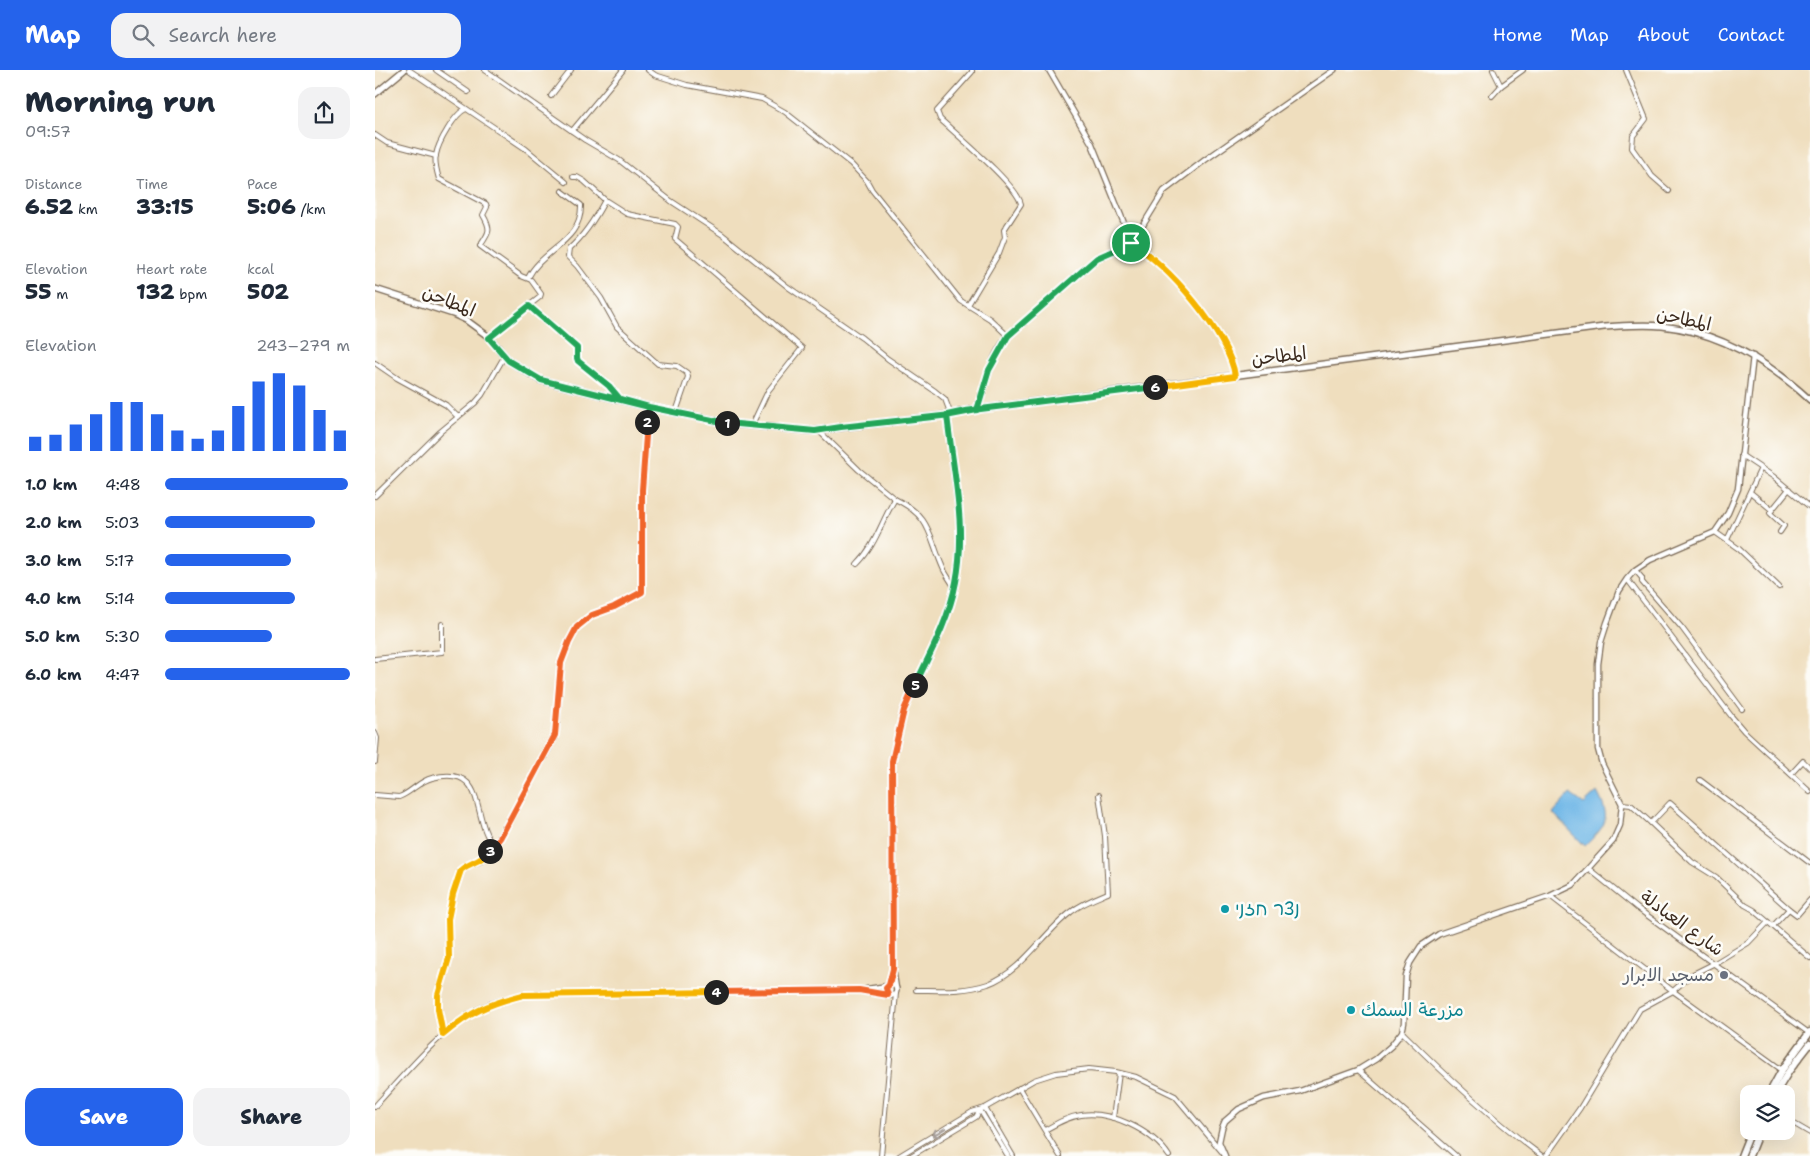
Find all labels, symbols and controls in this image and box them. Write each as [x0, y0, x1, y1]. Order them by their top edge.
search box [111, 13, 461, 58]
text: Map [25, 19, 81, 51]
icon: search [129, 21, 157, 49]
text: Search here [169, 23, 277, 48]
text: Home [1493, 23, 1542, 47]
text: Map [1570, 23, 1609, 47]
text: About [1637, 23, 1690, 47]
text: Contact [1718, 23, 1785, 47]
text: Morning run [25, 83, 215, 121]
button: share [298, 87, 350, 139]
text: 09:57 [25, 121, 71, 142]
text: Distance [25, 175, 82, 193]
text: Time [136, 175, 168, 193]
text: Pace [247, 175, 278, 193]
text: 6.52 [25, 193, 73, 221]
text: 33:15 [136, 193, 194, 221]
text: 5:06 [247, 193, 296, 221]
text: km [73, 200, 98, 218]
text: /km [296, 200, 326, 218]
pin [1110, 222, 1152, 264]
icon: arrive [1117, 229, 1145, 257]
text: Elevation [25, 260, 88, 278]
text: Heart rate [136, 260, 207, 278]
text: kcal [247, 260, 274, 278]
text: 55 [25, 278, 51, 306]
text: 132 [136, 278, 174, 306]
text: 502 [247, 278, 289, 306]
street label: المطاحن [419, 280, 479, 322]
text: m [51, 285, 68, 303]
text: bpm [174, 285, 207, 303]
street label: المطاحن [1655, 302, 1713, 336]
text: Elevation [25, 335, 97, 356]
text: 243–279 m [256, 335, 350, 356]
street label: المطاحن [1250, 341, 1308, 371]
pin: 6 [1143, 374, 1167, 400]
text: 6 [1151, 378, 1160, 396]
pin: 2 [635, 410, 659, 434]
pin: 1 [715, 410, 739, 436]
text: 2 [643, 413, 652, 431]
text: 1 [724, 414, 731, 432]
text: 1.0 km [25, 474, 77, 495]
text: 4:48 [105, 474, 141, 495]
text: 2.0 km [25, 512, 82, 533]
text: 5:03 [105, 512, 140, 533]
text: 3.0 km [25, 550, 81, 571]
text: 5:17 [105, 550, 135, 571]
text: 4.0 km [25, 588, 81, 609]
text: 5:14 [105, 588, 135, 609]
text: 5.0 km [25, 626, 80, 647]
text: 5:30 [105, 626, 140, 647]
text: 6.0 km [25, 664, 82, 685]
text: 4:47 [105, 664, 140, 685]
pin: 5 [903, 672, 927, 698]
text: 5 [911, 676, 920, 694]
pin: 3 [477, 838, 503, 864]
text: 3 [486, 842, 495, 860]
street label: شارع العبادلة [1635, 885, 1729, 961]
place label: נצר חזני [1235, 897, 1300, 921]
marker: נצר חזני [1219, 903, 1231, 915]
place label: مسجد الابرار [1621, 963, 1714, 987]
marker: مسجد الابرار [1718, 969, 1730, 981]
pin: 4 [703, 980, 729, 1004]
text: 4 [712, 983, 721, 1001]
place label: مزرعة السمك [1361, 998, 1464, 1022]
marker: مزرعة السمك [1345, 1004, 1357, 1016]
map controls [1740, 1085, 1795, 1140]
button: layers [1740, 1085, 1795, 1140]
button: Save [25, 1088, 183, 1146]
button: Share [193, 1088, 350, 1146]
one-way arrow [933, 1128, 947, 1138]

